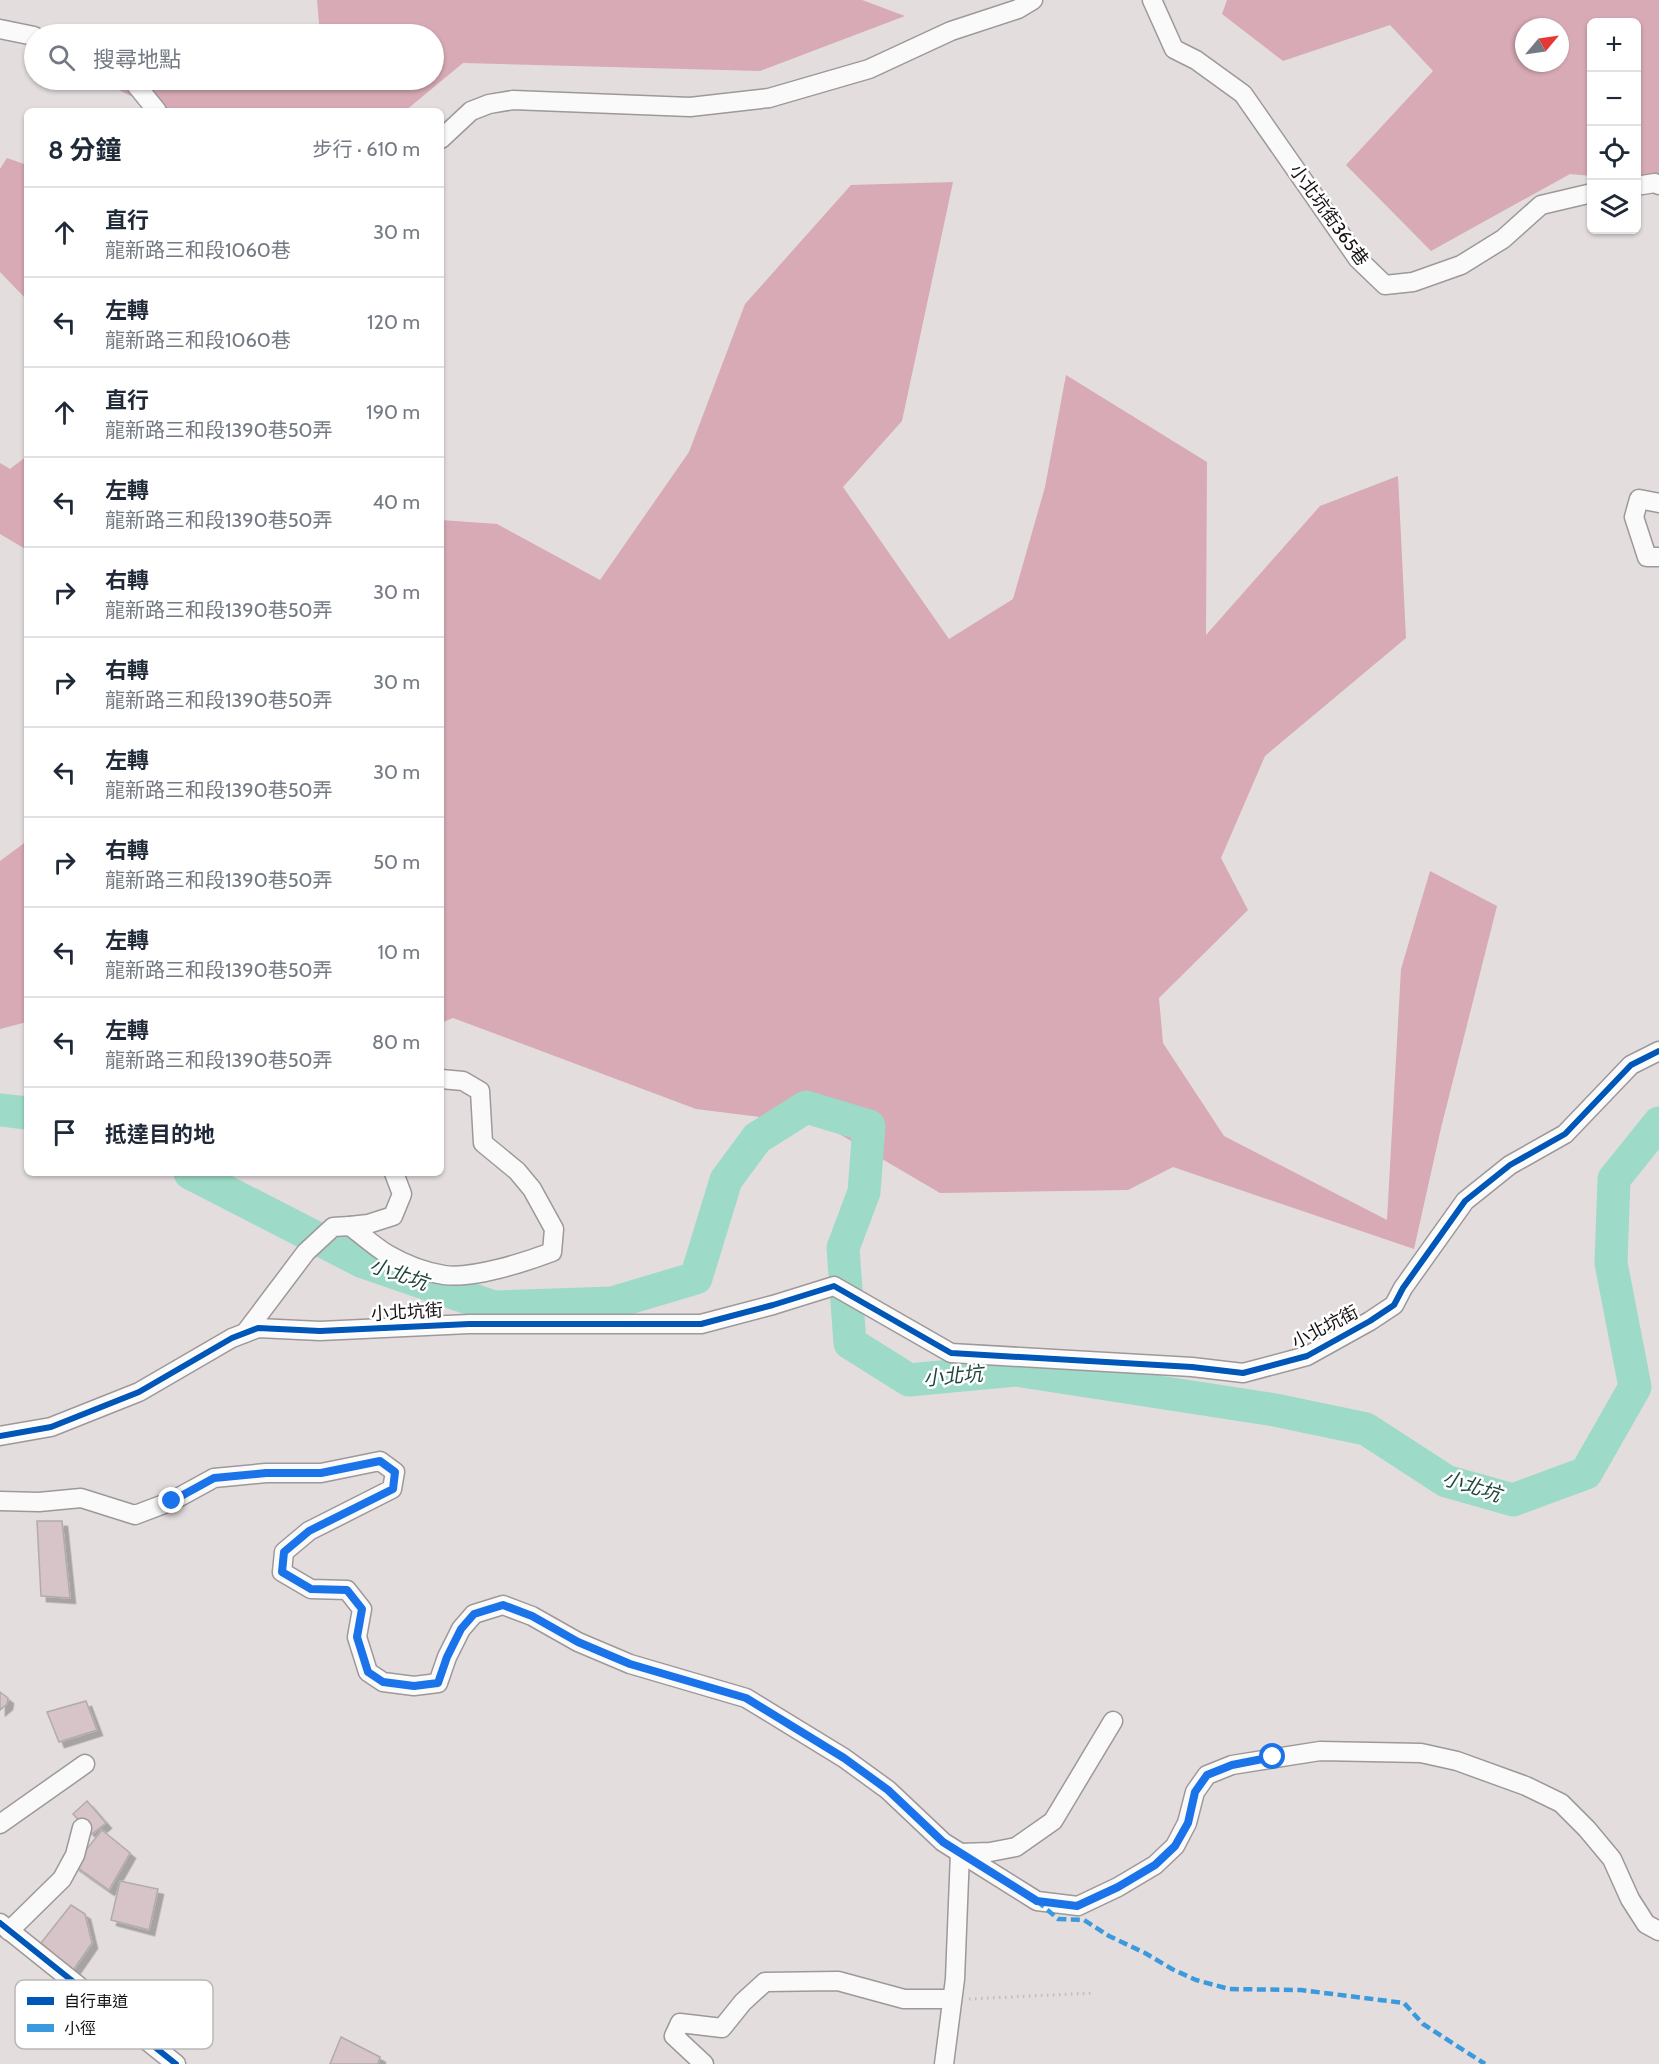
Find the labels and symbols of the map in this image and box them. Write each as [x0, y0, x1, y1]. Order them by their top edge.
north arrow [1515, 18, 1569, 72]
street label: 小北坑街365巷 [1285, 160, 1373, 270]
water label: 小北坑 [367, 1253, 434, 1296]
street label: 小北坑街 [370, 1299, 444, 1325]
street label: 小北坑街 [1288, 1301, 1362, 1353]
water label: 小北坑 [922, 1361, 987, 1391]
water label: 小北坑 [1440, 1465, 1507, 1508]
route end [158, 1487, 184, 1513]
route start [1259, 1743, 1285, 1769]
legend [15, 1980, 213, 2049]
text: 自行車道 [64, 1992, 128, 2011]
text: 小徑 [64, 2019, 96, 2038]

